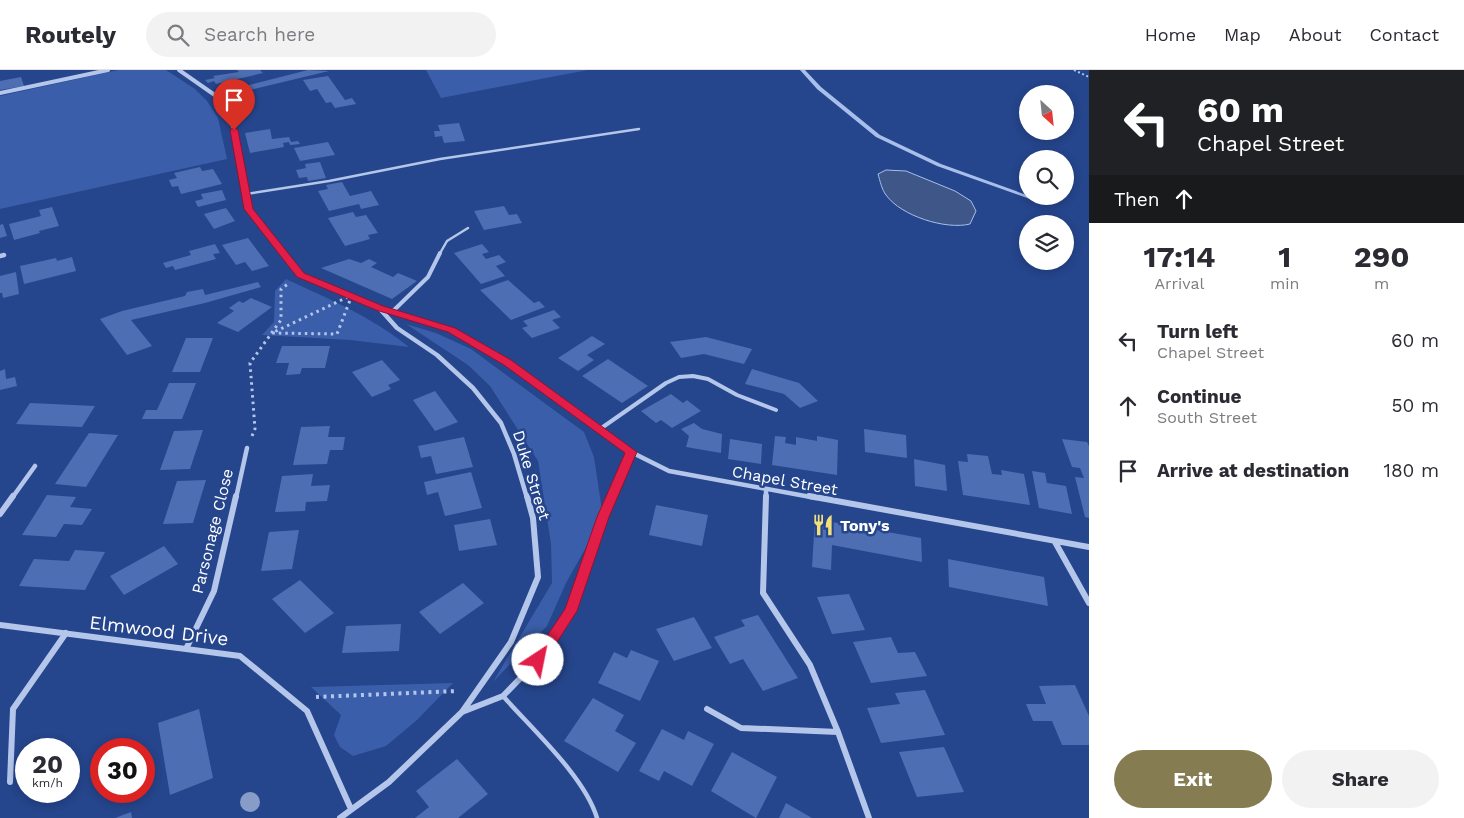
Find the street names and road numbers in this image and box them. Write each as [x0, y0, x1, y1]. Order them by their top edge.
street label: Duke Street [509, 428, 554, 523]
street label: Chapel Street [730, 462, 840, 499]
street label: Parsonage Close [188, 467, 237, 596]
street label: Elmwood Drive [88, 611, 230, 650]

